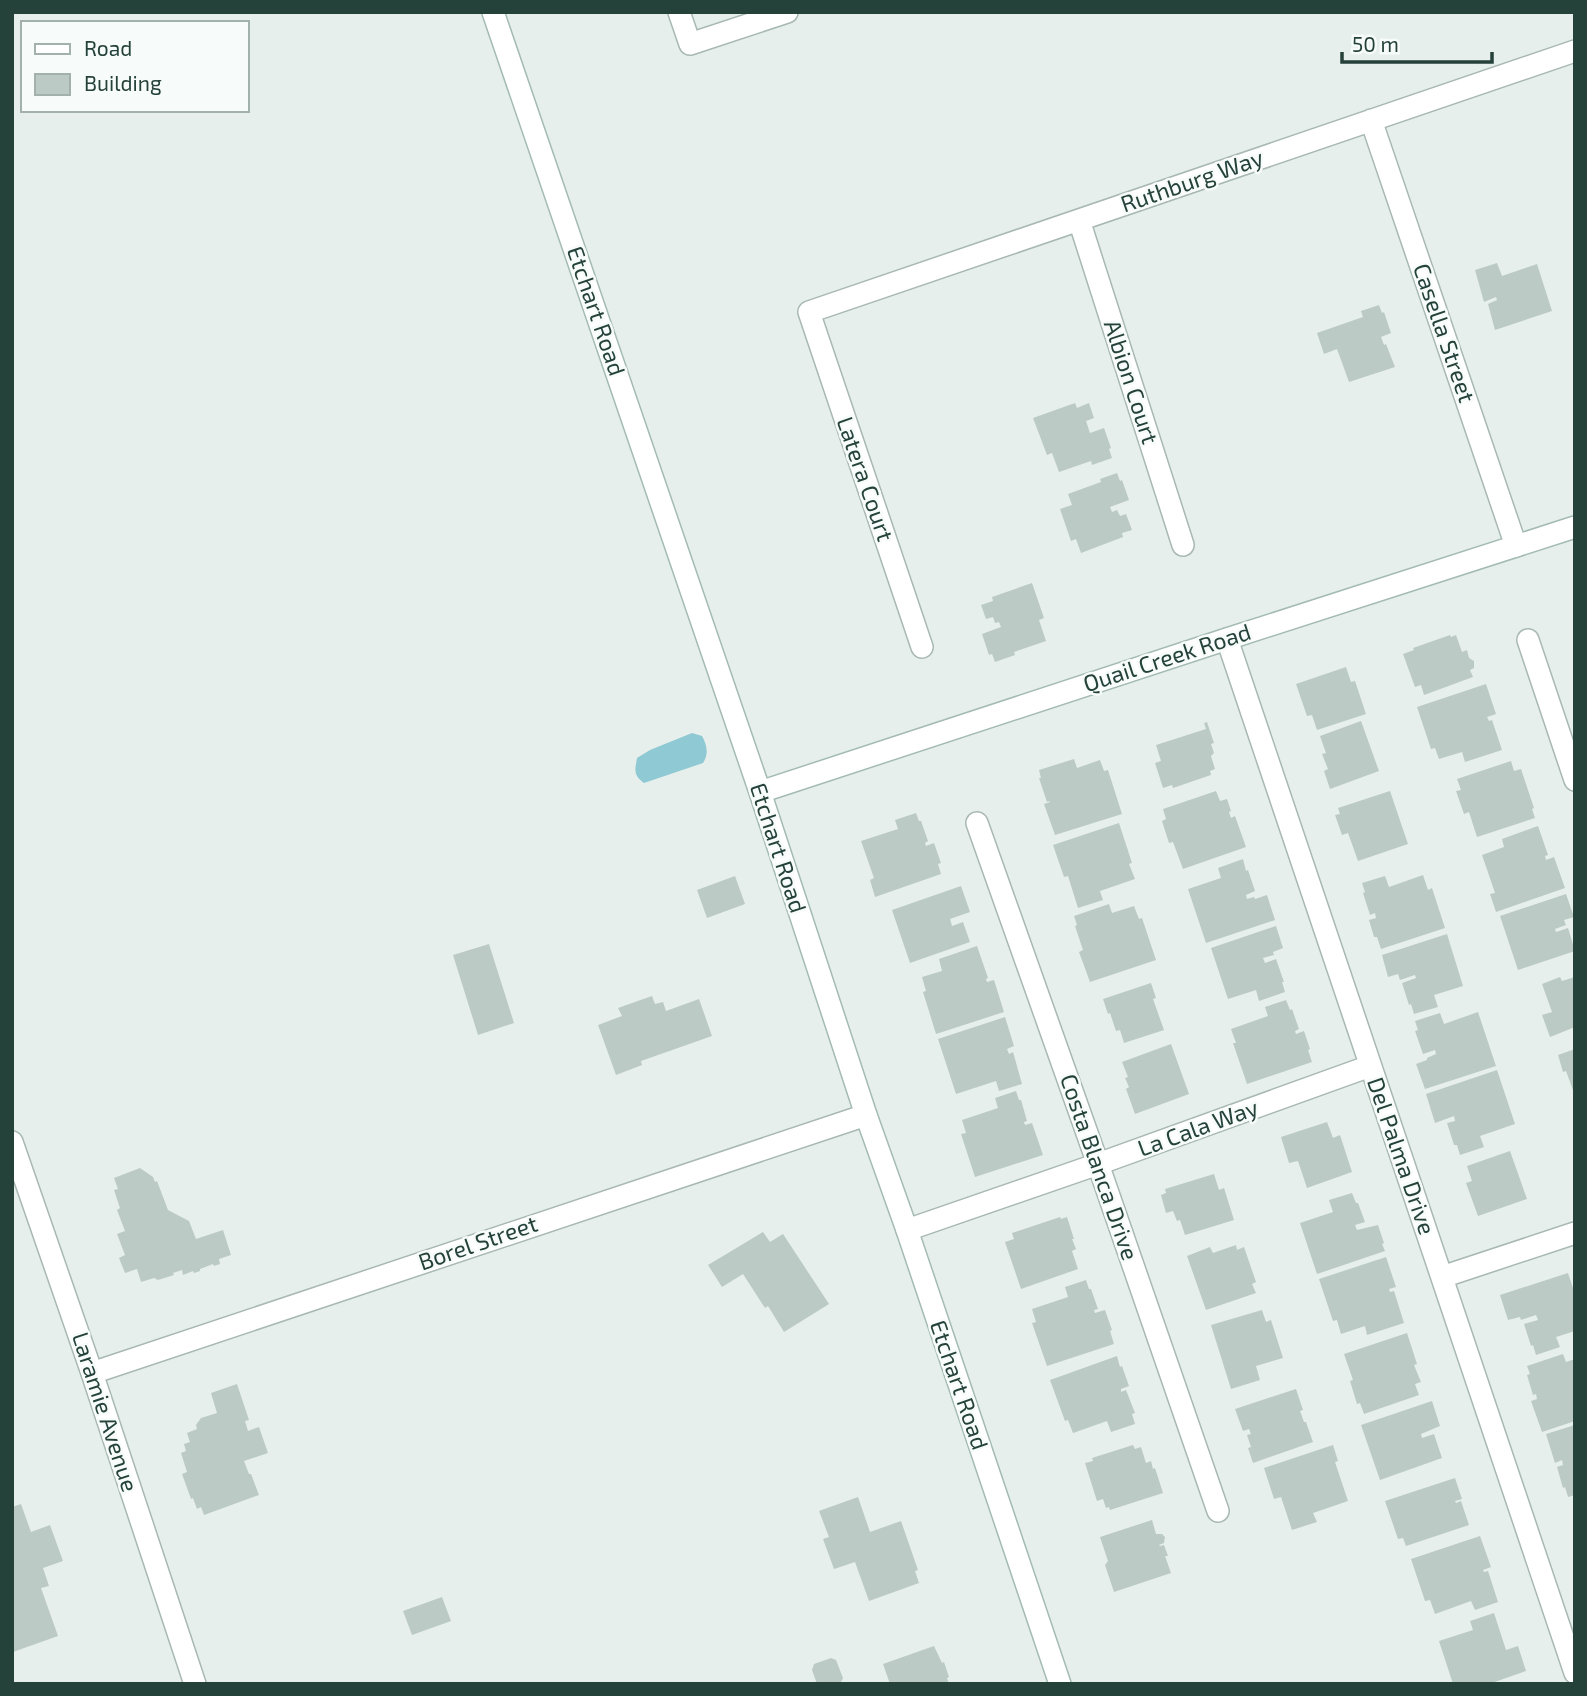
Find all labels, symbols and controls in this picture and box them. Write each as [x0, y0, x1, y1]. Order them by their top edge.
legend [21, 21, 248, 112]
scale bar [1342, 21, 1492, 65]
text: 50 m [1352, 31, 1399, 56]
text: Road [84, 35, 132, 60]
text: Building [84, 70, 162, 95]
street label: Ruthburg Way [1117, 143, 1267, 218]
street label: Etchart Road [562, 242, 632, 379]
street label: Casella Street [1408, 260, 1482, 406]
street label: Albion Court [1099, 316, 1165, 447]
street label: Latera Court [832, 413, 900, 545]
street label: Quail Creek Road [1079, 617, 1254, 697]
street label: Etchart Road [745, 779, 813, 916]
street label: Costa Blanca Drive [1055, 1070, 1145, 1263]
street label: Del Palma Drive [1362, 1073, 1442, 1238]
street label: La Cala Way [1134, 1092, 1262, 1162]
street label: Borel Street [415, 1209, 541, 1275]
street label: Etchart Road [925, 1316, 995, 1453]
street label: Laramie Avenue [67, 1328, 145, 1495]

